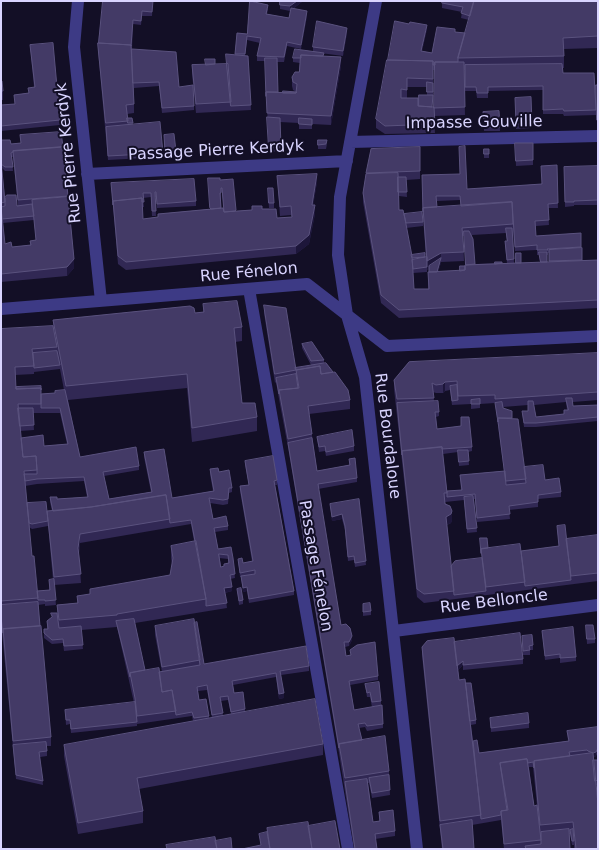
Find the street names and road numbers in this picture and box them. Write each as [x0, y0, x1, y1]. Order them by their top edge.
street label: Rue Pierre Kerdyk [52, 82, 86, 224]
street label: Impasse Gouville [405, 112, 543, 134]
street label: Passage Pierre Kerdyk [128, 137, 304, 165]
street label: Rue Fénelon [199, 259, 299, 287]
street label: Rue Bourdaloue [370, 372, 404, 500]
street label: Passage Fénelon [294, 499, 336, 633]
street label: Rue Belloncle [439, 586, 549, 618]

